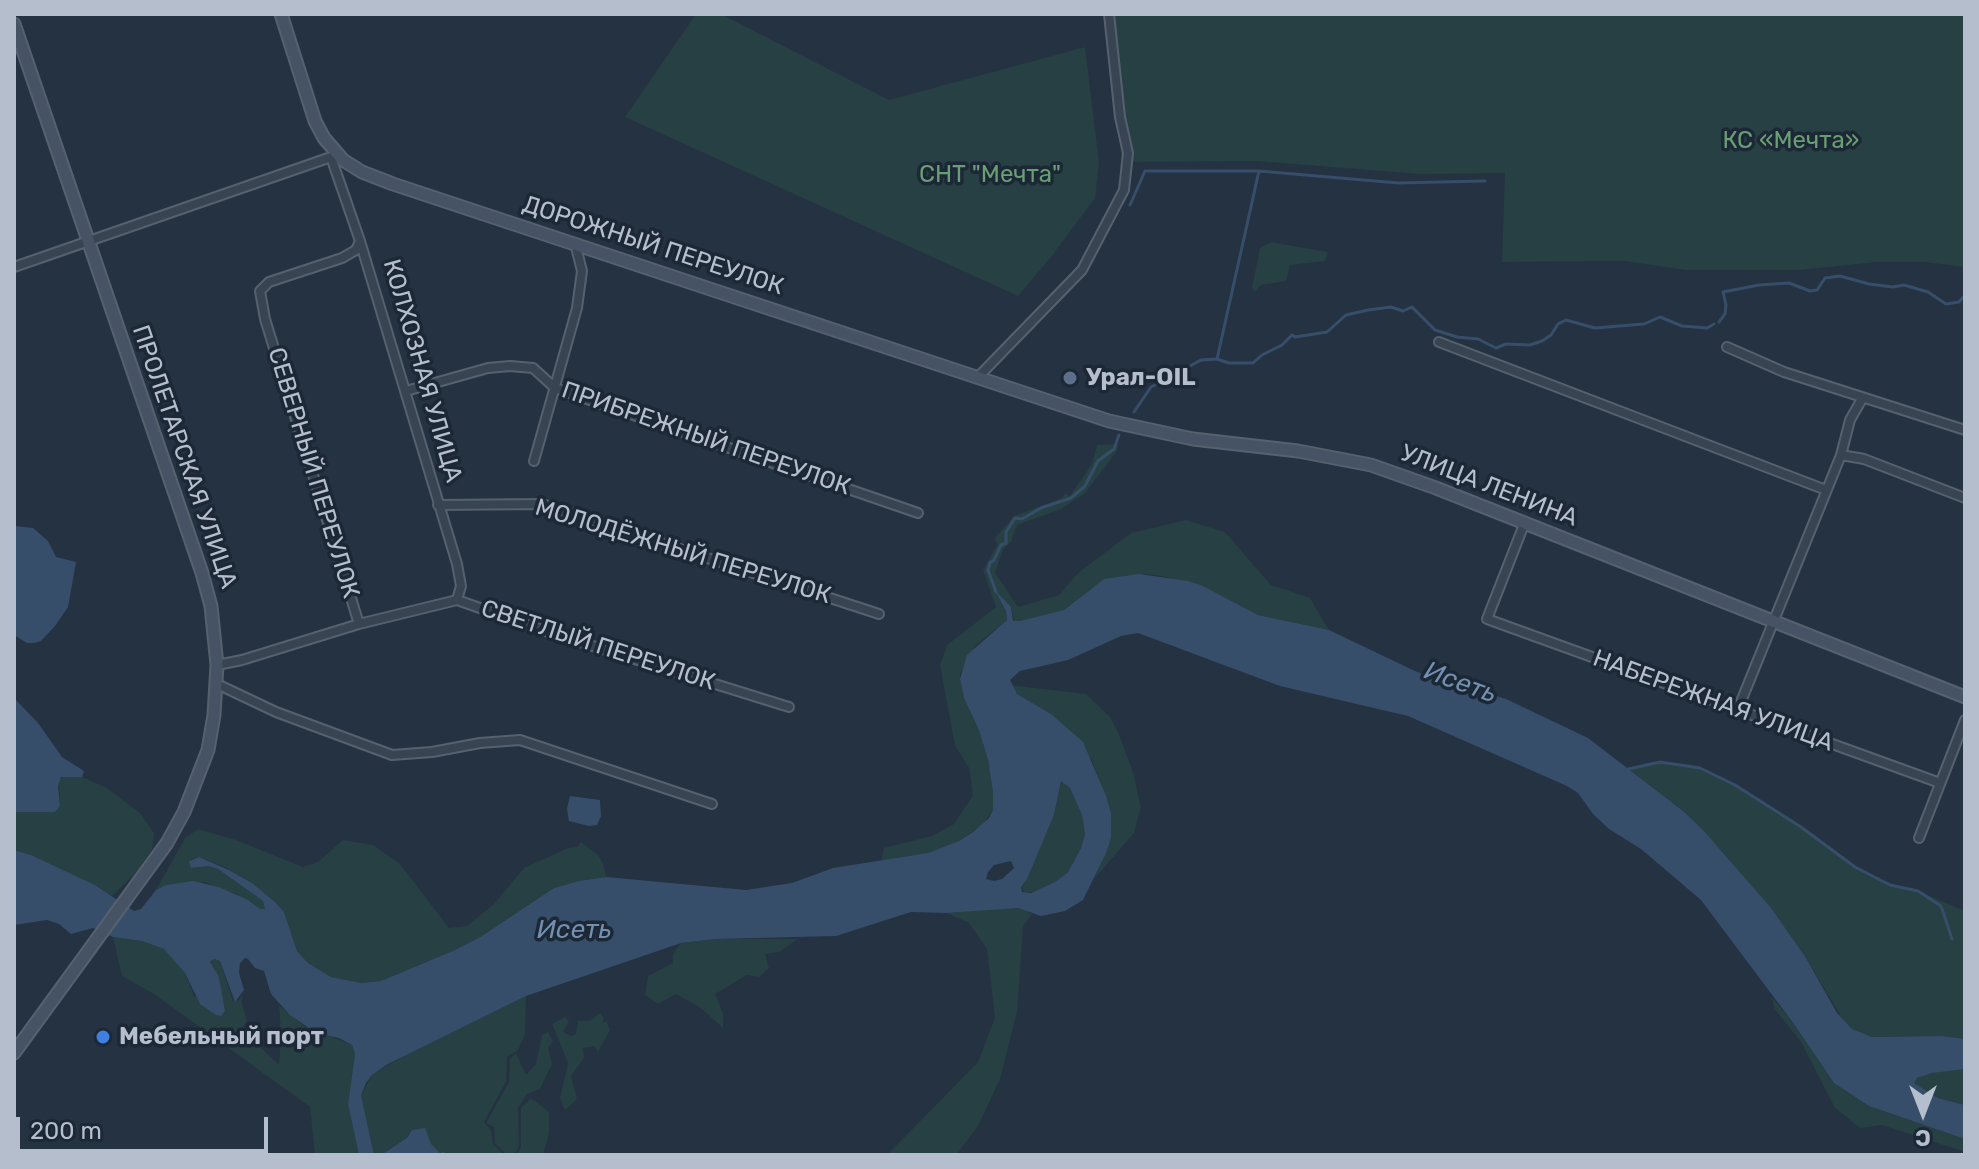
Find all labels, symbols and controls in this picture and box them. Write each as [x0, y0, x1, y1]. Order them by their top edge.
park label: КС «Мечта» [1723, 127, 1859, 155]
park label: СНТ "Мечта" [919, 161, 1061, 189]
street label: ДОРОЖНЫЙ ПЕРЕУЛОК [519, 190, 787, 302]
street label: КОЛХОЗНАЯ УЛИЦА [376, 256, 468, 486]
street label: ПРОЛЕТАРСКАЯ УЛИЦА [125, 322, 243, 592]
street label: СЕВЕРНЫЙ ПЕРЕУЛОК [261, 344, 365, 602]
place label: Урал-OIL [1086, 364, 1196, 392]
marker: Урал-OIL [1061, 369, 1079, 387]
street label: ПРИБРЕЖНЫЙ ПЕРЕУЛОК [558, 376, 854, 502]
street label: УЛИЦА ЛЕНИНА [1396, 439, 1582, 533]
street label: МОЛОДЁЖНЫЙ ПЕРЕУЛОК [532, 493, 834, 611]
street label: СВЕТЛЫЙ ПЕРЕУЛОК [477, 595, 719, 697]
street label: НАБЕРЕЖНАЯ УЛИЦА [1589, 644, 1837, 758]
water label: Исеть [1420, 656, 1500, 710]
water label: Исеть [537, 914, 611, 946]
place label: Мебельный порт [119, 1023, 324, 1051]
marker: Мебельный порт [94, 1028, 112, 1046]
north arrow [1883, 1073, 1963, 1153]
scale bar [20, 1101, 272, 1151]
text: 200 m [30, 1117, 102, 1145]
text: С [1915, 1124, 1931, 1151]

